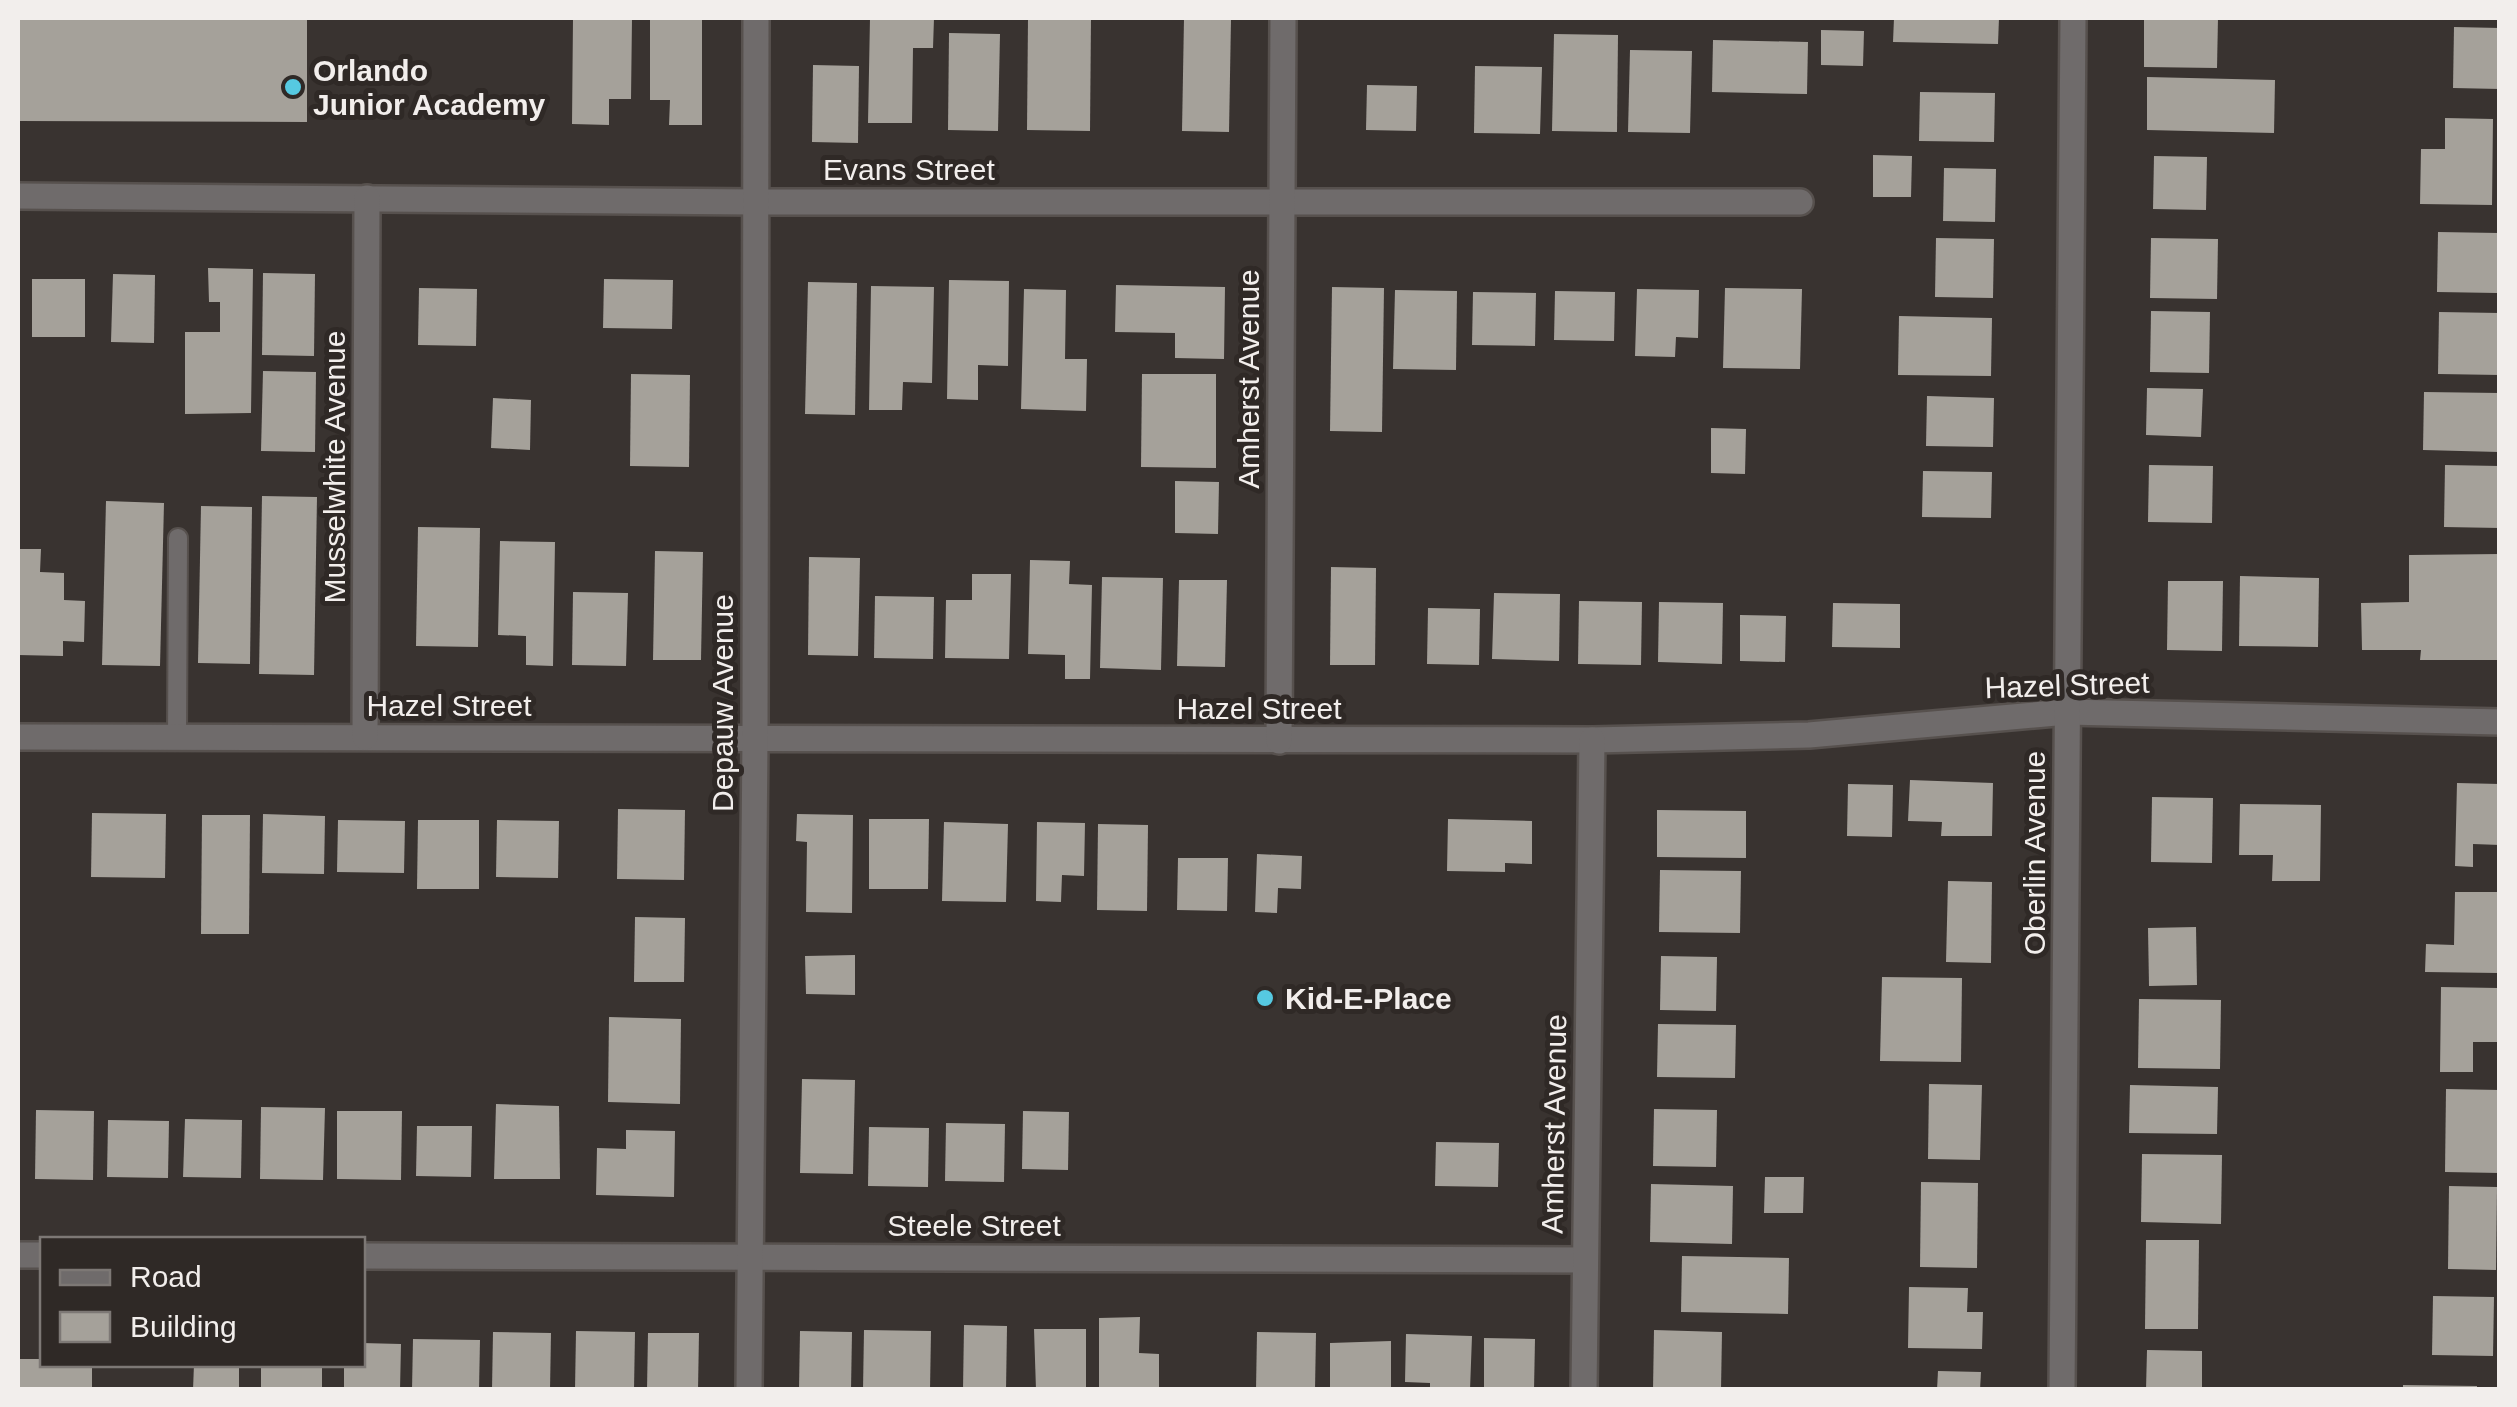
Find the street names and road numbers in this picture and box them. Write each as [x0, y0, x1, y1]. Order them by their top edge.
street label: Evans Street [823, 153, 996, 186]
street label: Amherst Avenue [1232, 269, 1265, 489]
street label: Musselwhite Avenue [318, 331, 351, 603]
street label: Depauw Avenue [706, 594, 739, 812]
street label: Hazel Street [1984, 666, 2151, 704]
street label: Hazel Street [366, 689, 532, 722]
street label: Hazel Street [1176, 692, 1342, 725]
street label: Oberlin Avenue [2018, 751, 2051, 955]
street label: Amherst Avenue [1536, 1014, 1572, 1234]
street label: Steele Street [887, 1209, 1061, 1242]

